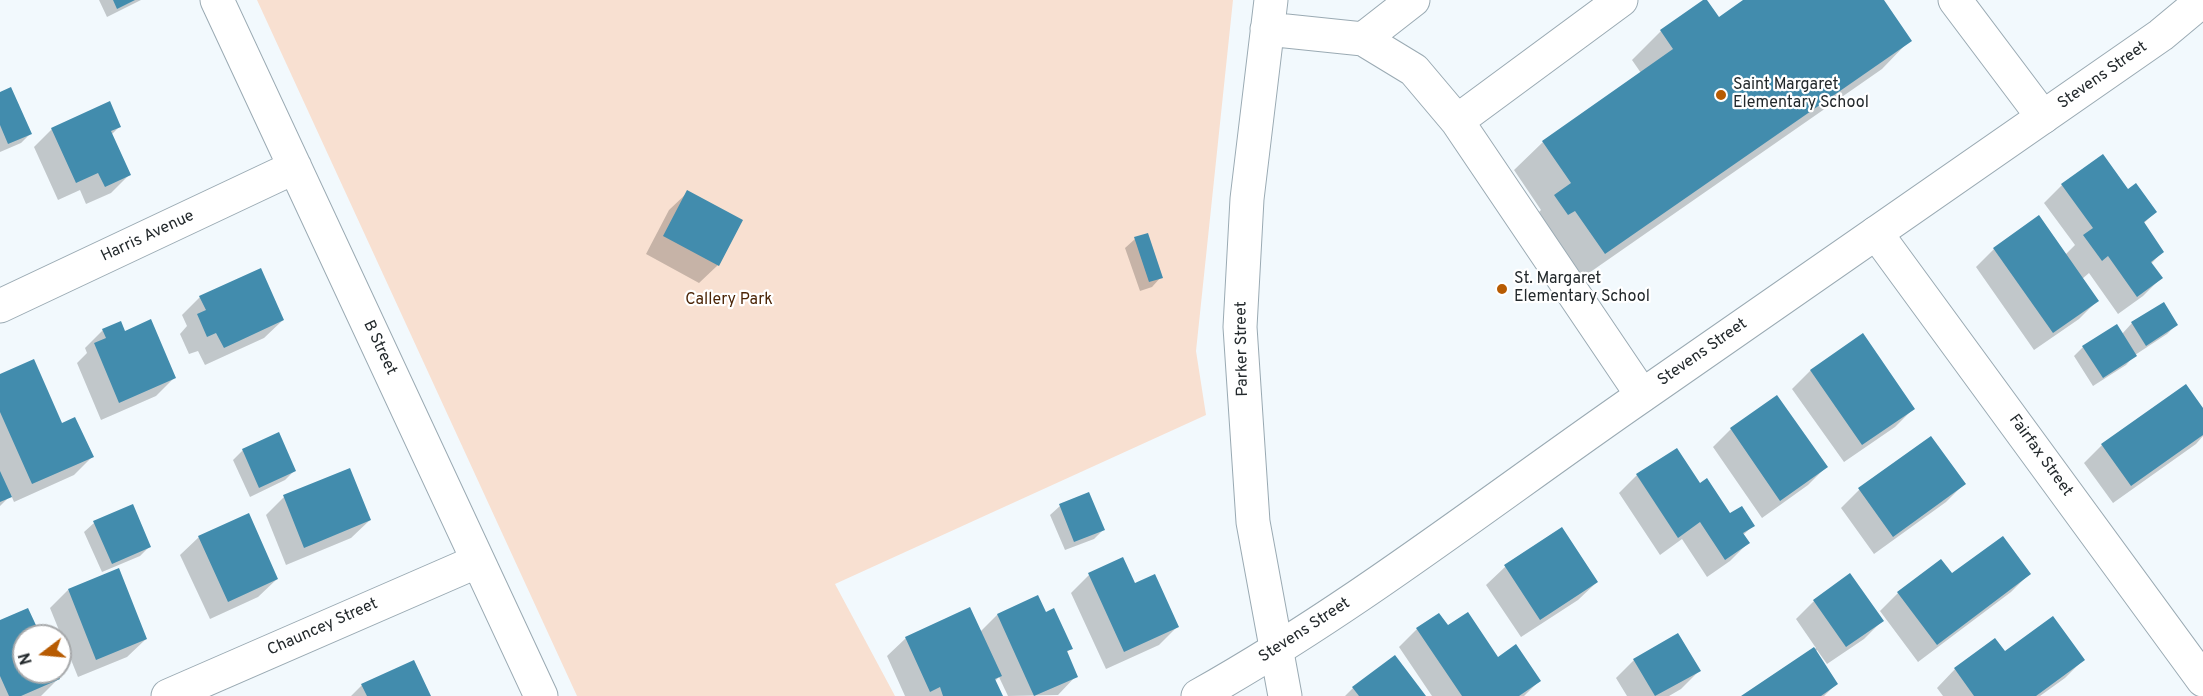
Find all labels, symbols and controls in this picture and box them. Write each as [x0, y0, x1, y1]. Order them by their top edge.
street label: Stevens Street [2055, 38, 2151, 114]
place label: Saint Margaret Elementary School [1733, 76, 1869, 114]
marker: Saint Margaret Elementary School [1714, 88, 1728, 102]
street label: Harris Avenue [98, 207, 198, 267]
place label: St. Margaret Elementary School [1514, 270, 1650, 308]
marker: St. Margaret Elementary School [1495, 282, 1509, 296]
park label: Callery Park [685, 291, 773, 311]
street label: Parker Street [1233, 301, 1253, 397]
street label: Stevens Street [1655, 315, 1751, 391]
street label: B Street [358, 318, 400, 378]
street label: Fairfax Street [2004, 411, 2076, 501]
street label: Stevens Street [1256, 594, 1354, 668]
street label: Chauncey Street [265, 595, 381, 661]
north arrow [12, 624, 72, 684]
text: N [15, 650, 38, 667]

